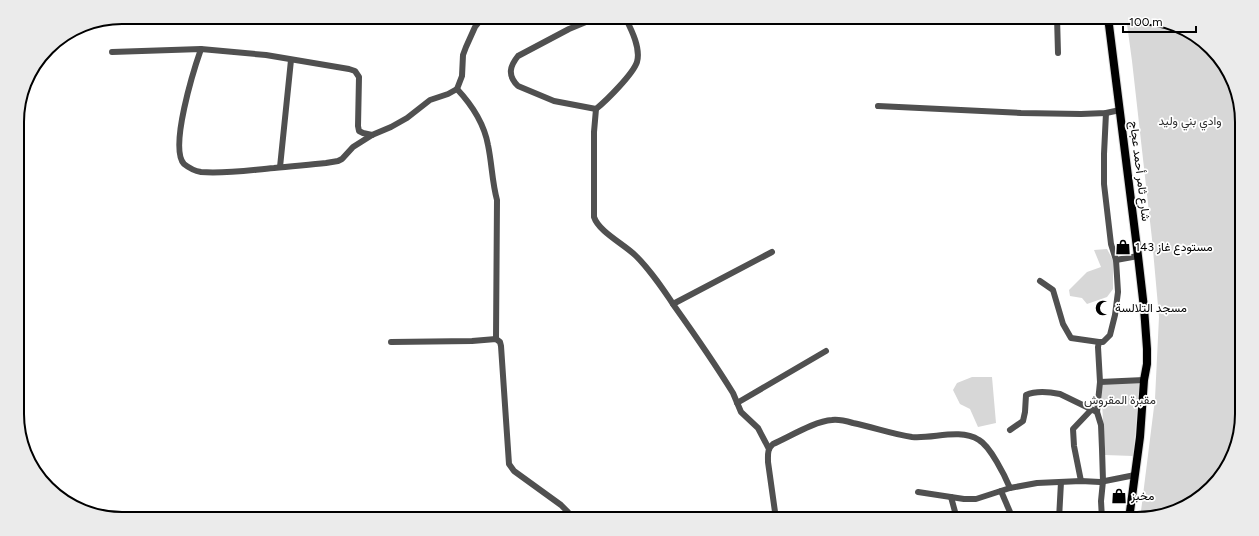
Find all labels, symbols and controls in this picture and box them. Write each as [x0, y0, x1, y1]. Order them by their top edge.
scale bar [1123, 8, 1196, 34]
text: 100 m [1129, 15, 1163, 29]
park label: وادي بني وليد [1158, 114, 1222, 131]
street label: شارع ثامر أحمد عجاج [1125, 120, 1153, 222]
shop icon: مستودع غاز 143 [1114, 238, 1132, 256]
place label: مستودع غاز 143 [1135, 240, 1213, 256]
mosque icon: مسجد التلالسة [1094, 299, 1112, 317]
place label: مسجد التلالسة [1115, 301, 1187, 315]
park label: مقبرة المقروش [1084, 393, 1156, 408]
shop icon: مخبز [1110, 487, 1128, 505]
place label: مخبز [1130, 489, 1154, 504]

